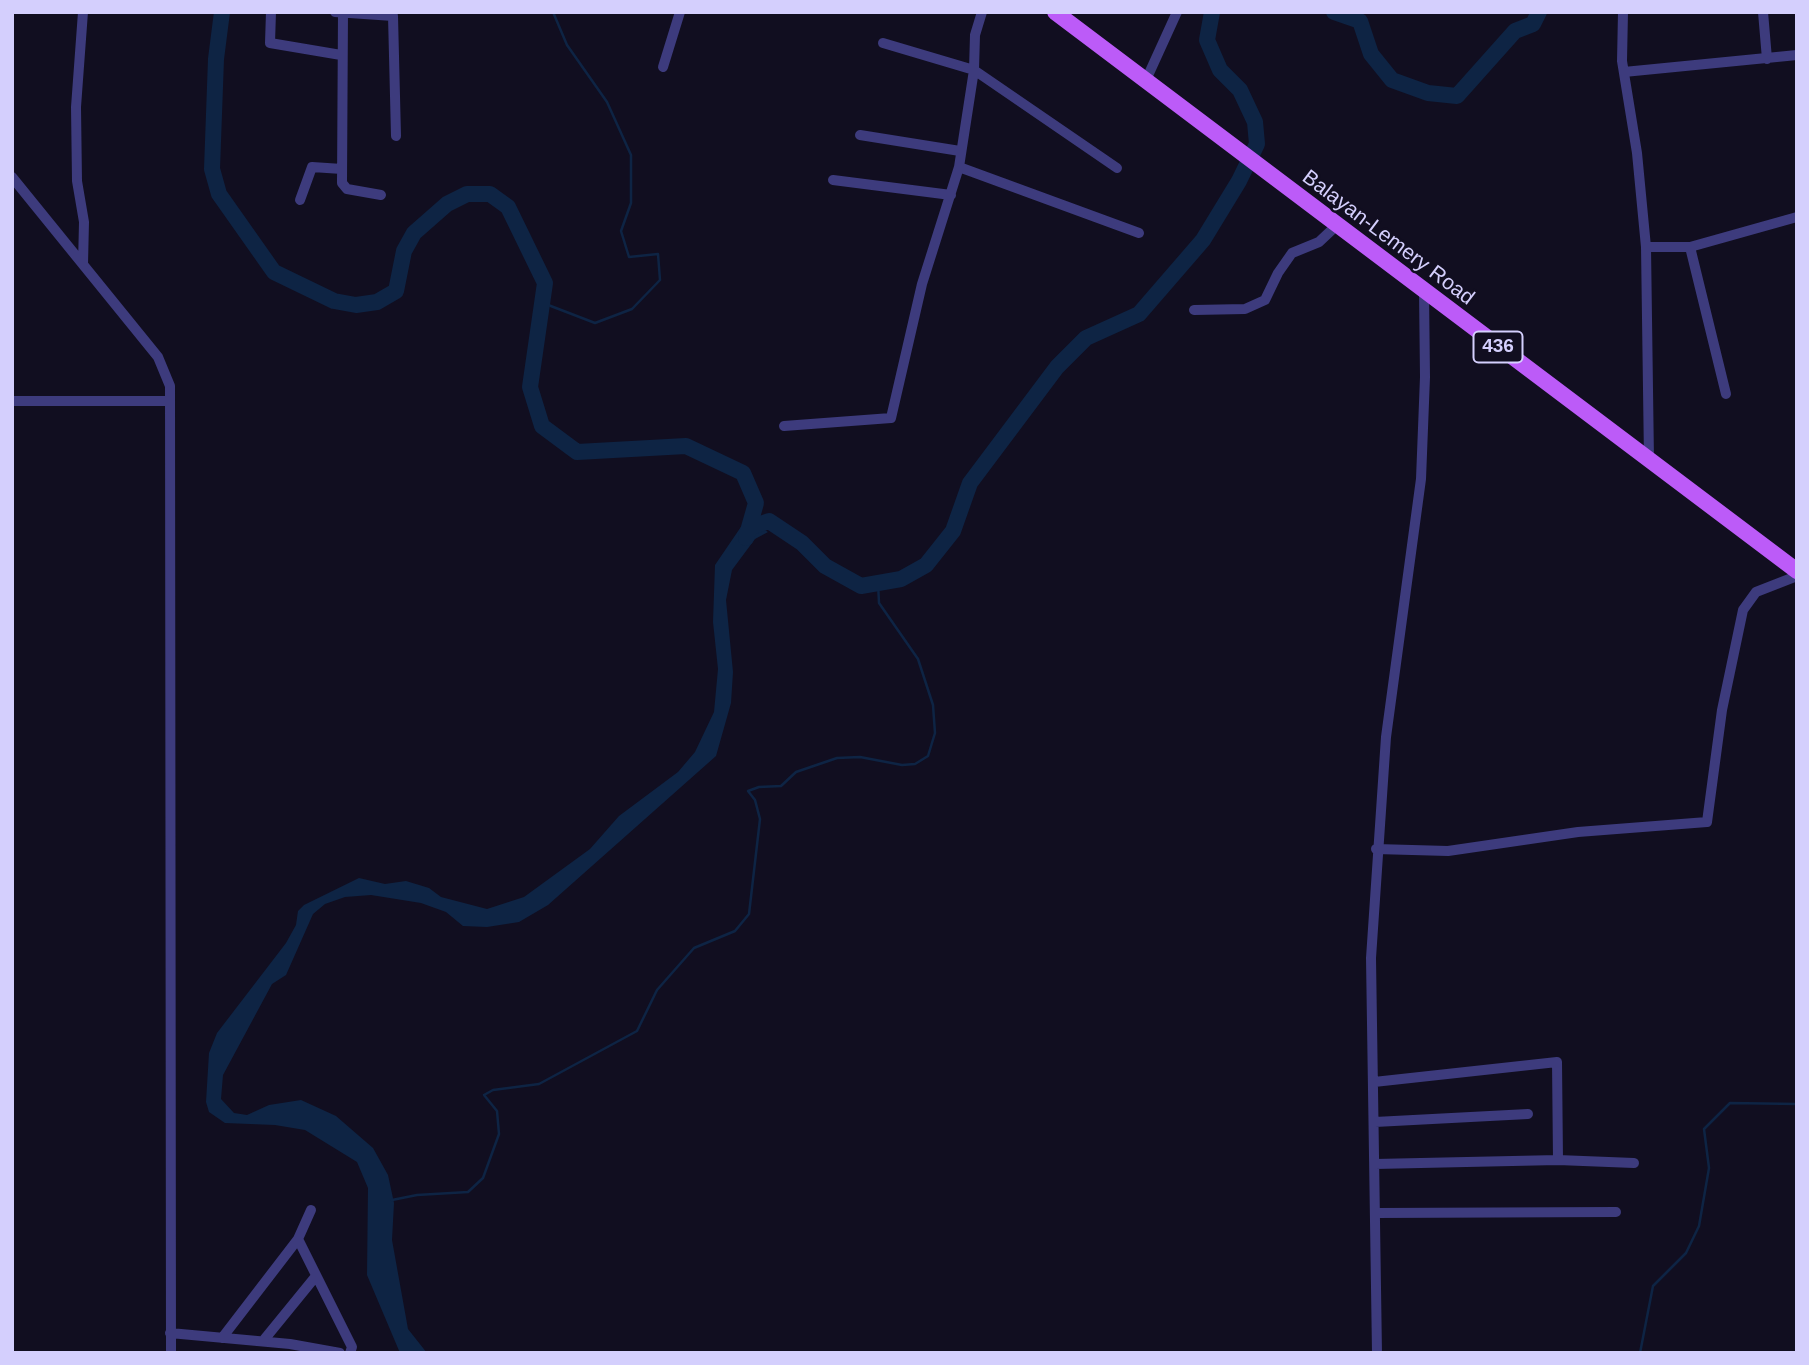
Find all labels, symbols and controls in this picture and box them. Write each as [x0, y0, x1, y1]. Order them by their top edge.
street label: Balayan-Lemery Road [1297, 165, 1479, 311]
road number: 436 [1474, 332, 1522, 362]

